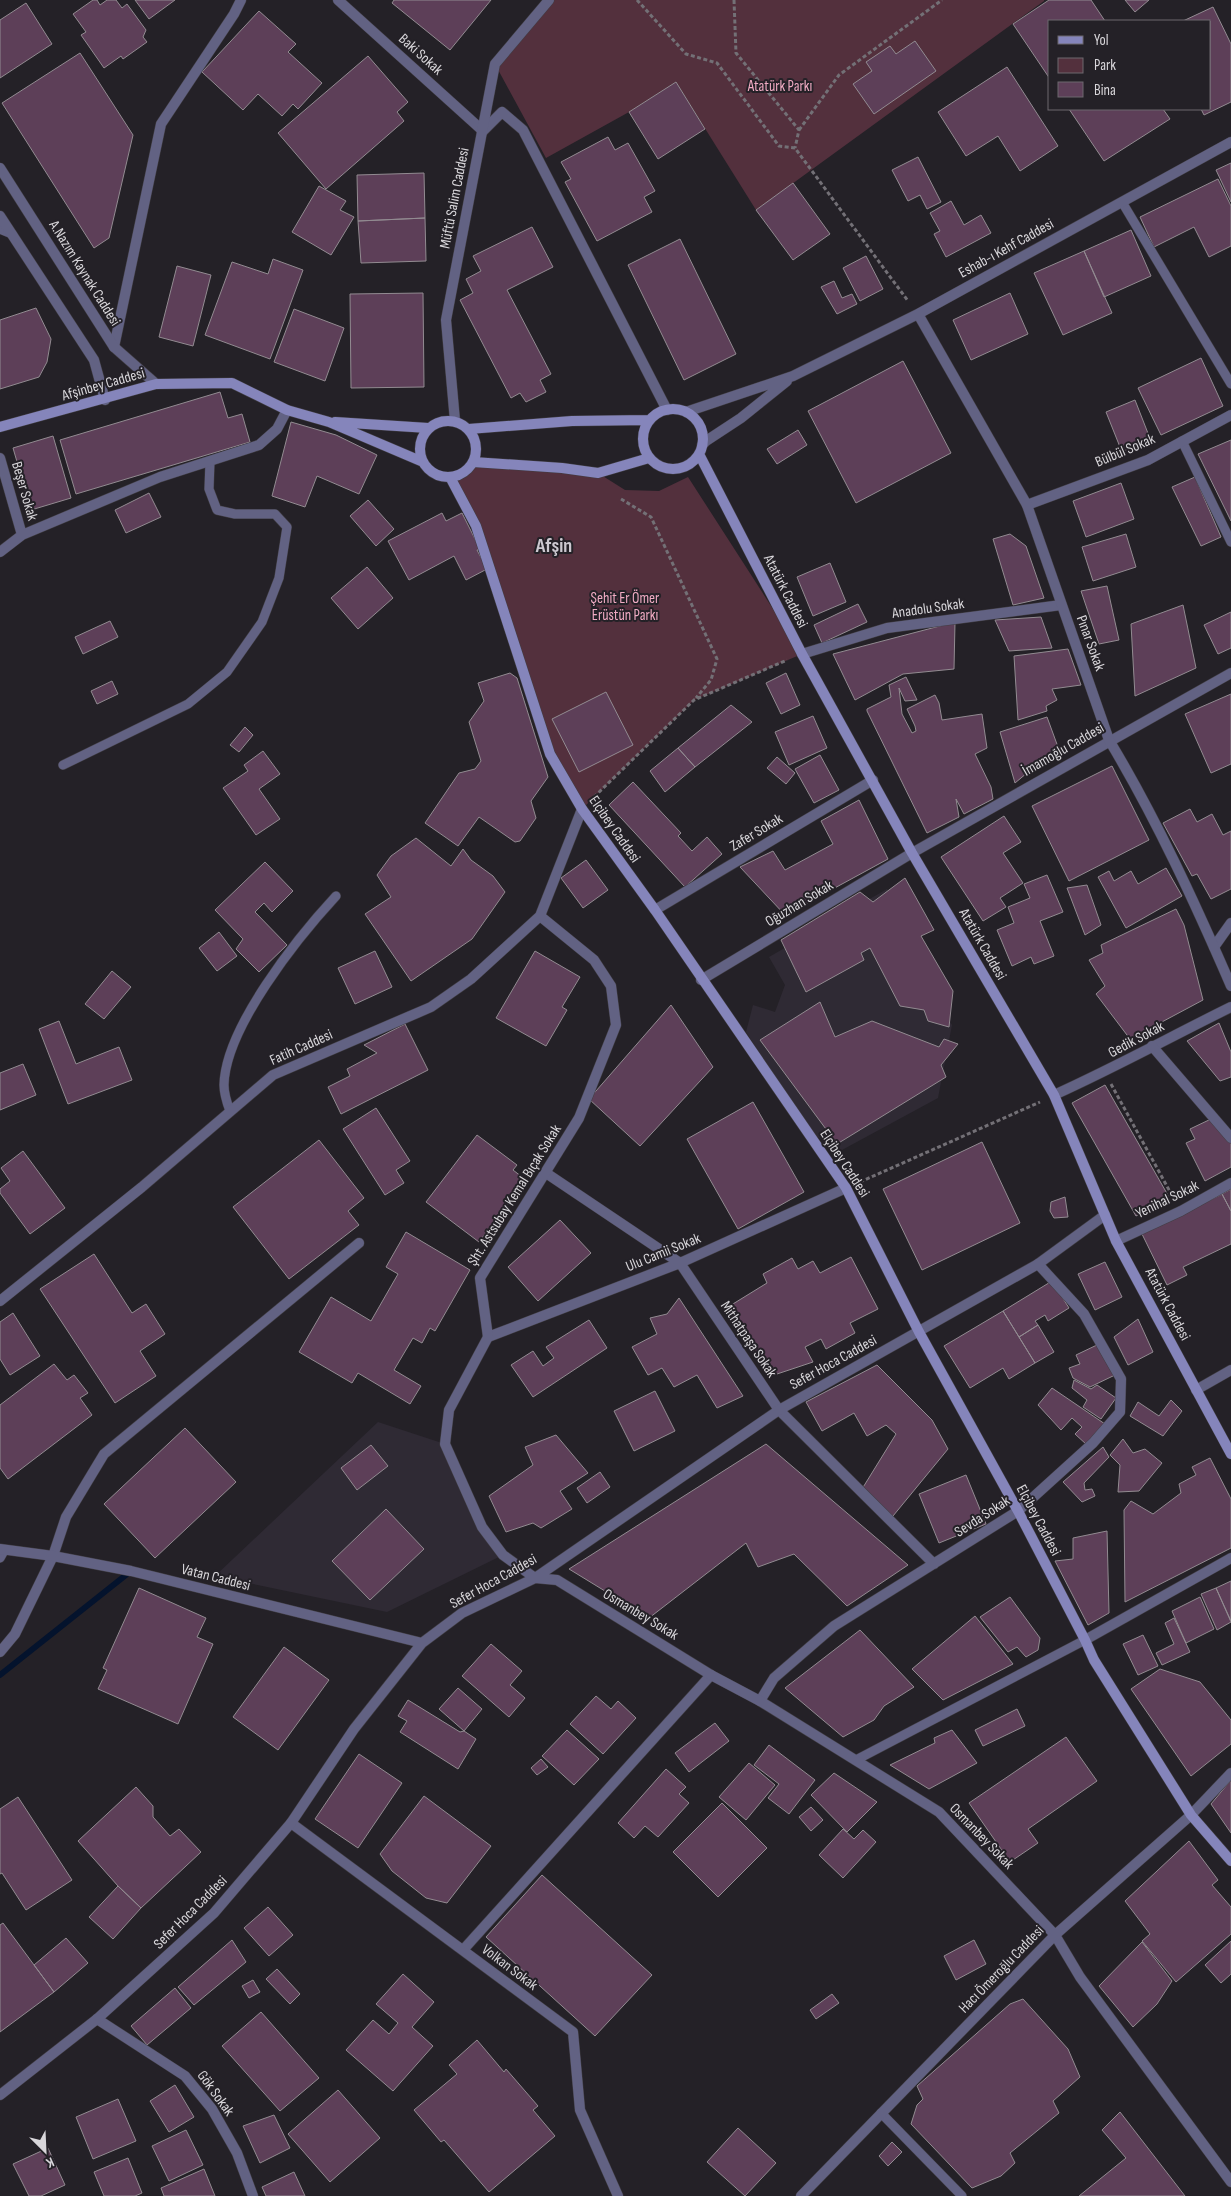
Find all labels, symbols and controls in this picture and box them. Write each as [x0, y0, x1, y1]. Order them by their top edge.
legend [1048, 20, 1211, 110]
street label: Baki Sokak [395, 29, 447, 79]
text: Yol [1094, 31, 1109, 50]
text: Park [1094, 56, 1116, 75]
park label: Atatürk Parkı [747, 77, 812, 96]
text: Bina [1094, 81, 1116, 100]
street label: Müftü Salim Caddesi [435, 146, 474, 250]
street label: Eshab-ı Kehf Caddesi [955, 214, 1057, 282]
street label: A.Nazım Kaynak Caddesi [44, 216, 125, 330]
street label: Afşinbey Caddesi [59, 364, 147, 406]
street label: Bülbül Sokak [1092, 429, 1158, 472]
street label: Beşer Sokak [7, 459, 42, 523]
district label: Afşin [535, 534, 572, 558]
street label: Atatürk Caddesi [759, 551, 812, 631]
park label: Şehit Er Ömer Erüstün Parkı [591, 589, 660, 625]
street label: Anadolu Sokak [890, 594, 966, 623]
street label: Pınar Sokak [1072, 613, 1109, 674]
street label: İmamoğlu Caddesi [1019, 718, 1108, 780]
street label: Elçibey Caddesi [585, 792, 645, 867]
street label: Zafer Sokak [726, 809, 786, 856]
street label: Oğuzhan Sokak [762, 876, 837, 931]
street label: Atatürk Caddesi [954, 904, 1011, 984]
street label: Gedik Sokak [1105, 1017, 1168, 1062]
street label: Fatih Caddesi [267, 1025, 336, 1070]
street label: Şht. Astsubay Kemal Bıçak Sokak [463, 1121, 566, 1269]
street label: Elçibey Caddesi [815, 1126, 874, 1201]
street label: Yenihal Sokak [1133, 1176, 1202, 1223]
street label: Ulu Camii Sokak [623, 1229, 704, 1276]
street label: Atatürk Caddesi [1140, 1264, 1195, 1344]
street label: Mithatpaşa Sokak [716, 1297, 781, 1381]
street label: Sefer Hoca Caddesi [786, 1331, 880, 1394]
street label: Elçibey Caddesi [1012, 1482, 1065, 1559]
street label: Sevda Sokak [951, 1491, 1014, 1541]
street label: Sefer Hoca Caddesi [446, 1550, 540, 1613]
street label: Vatan Caddesi [179, 1560, 253, 1595]
street label: Osmanbey Sokak [600, 1584, 682, 1645]
street label: Osmanbey Sokak [945, 1799, 1018, 1874]
street label: Sefer Hoca Caddesi [150, 1871, 231, 1953]
street label: Hacı Ömeroğlu Caddesi [955, 1921, 1048, 2017]
street label: Volkan Sokak [478, 1940, 542, 1995]
street label: Gök Sokak [193, 2067, 239, 2120]
north arrow [20, 2126, 70, 2176]
text: K [43, 2153, 57, 2172]

